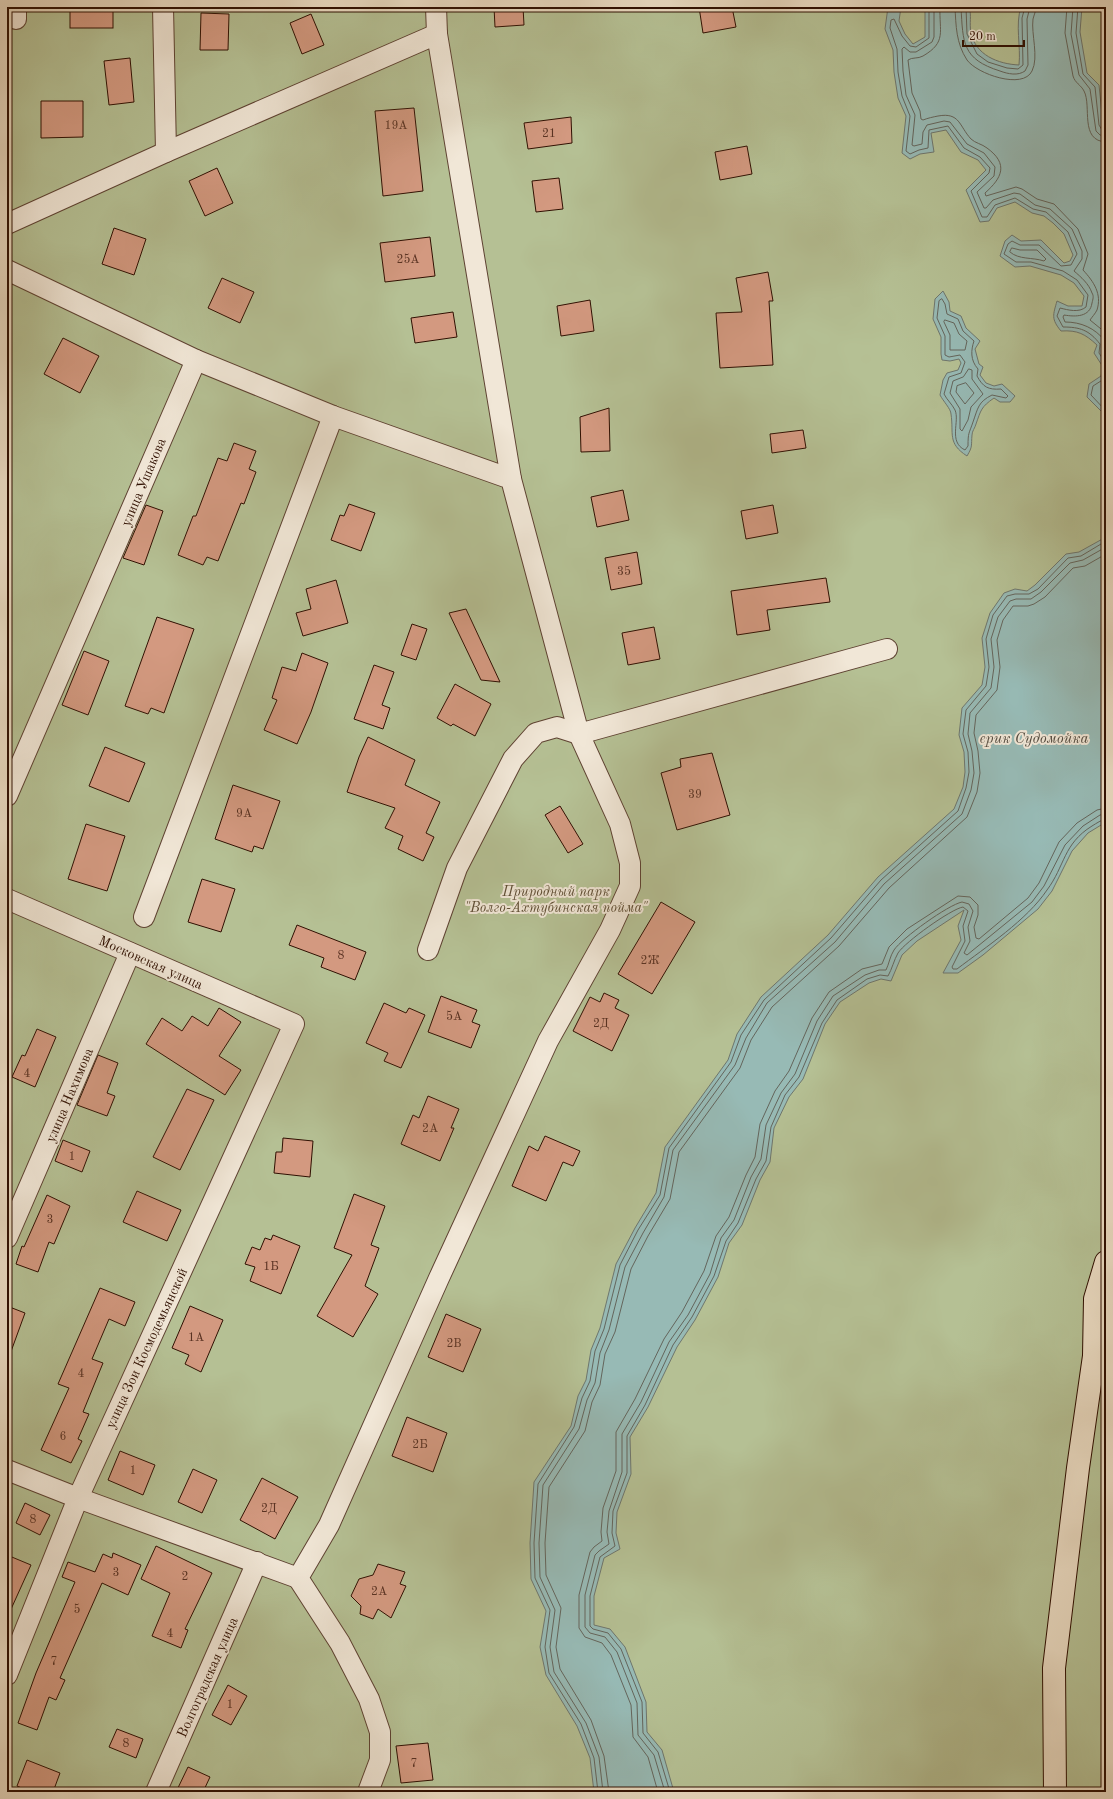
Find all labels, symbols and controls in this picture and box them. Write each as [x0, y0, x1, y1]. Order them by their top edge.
scale bar [963, 22, 1024, 48]
text: 20 m [969, 31, 996, 43]
house number: 19А [384, 120, 408, 132]
house number: 21 [542, 128, 556, 140]
house number: 25А [396, 253, 420, 266]
street label: улица Ушакова [119, 436, 169, 529]
house number: 35 [617, 565, 631, 578]
water label: ерик Судомойка [979, 732, 1089, 747]
house number: 39 [688, 789, 702, 801]
house number: 9А [236, 808, 252, 820]
park label: Природный парк "Волго-Ахтубинская пойма" [465, 885, 648, 916]
street label: Московская улица [96, 934, 205, 992]
house number: 8 [338, 950, 345, 962]
house number: 2Ж [640, 955, 660, 967]
house number: 5А [446, 1010, 462, 1023]
house number: 2Д [593, 1018, 609, 1030]
street label: улица Нахимова [44, 1046, 96, 1145]
house number: 4 [24, 1068, 31, 1080]
house number: 2А [422, 1123, 438, 1135]
house number: 1 [69, 1151, 75, 1163]
house number: 3 [47, 1214, 53, 1226]
house number: 1Б [263, 1261, 279, 1273]
street label: улица Зои Космодемьянской [104, 1266, 190, 1431]
house number: 1А [188, 1332, 204, 1344]
house number: 2В [446, 1338, 462, 1350]
house number: 4 [78, 1368, 85, 1380]
house number: 6 [60, 1431, 67, 1443]
house number: 2Б [412, 1439, 428, 1451]
house number: 1 [130, 1465, 136, 1477]
house number: 2Д [261, 1503, 277, 1515]
house number: 8 [30, 1514, 37, 1526]
house number: 3 [113, 1567, 119, 1579]
house number: 2 [182, 1571, 188, 1583]
house number: 2А [371, 1586, 387, 1598]
house number: 5 [74, 1603, 81, 1616]
street label: Волгоградская улица [175, 1615, 241, 1740]
house number: 4 [167, 1628, 174, 1640]
house number: 7 [51, 1656, 57, 1668]
house number: 1 [227, 1699, 233, 1711]
house number: 8 [123, 1738, 130, 1750]
house number: 7 [411, 1758, 417, 1770]

